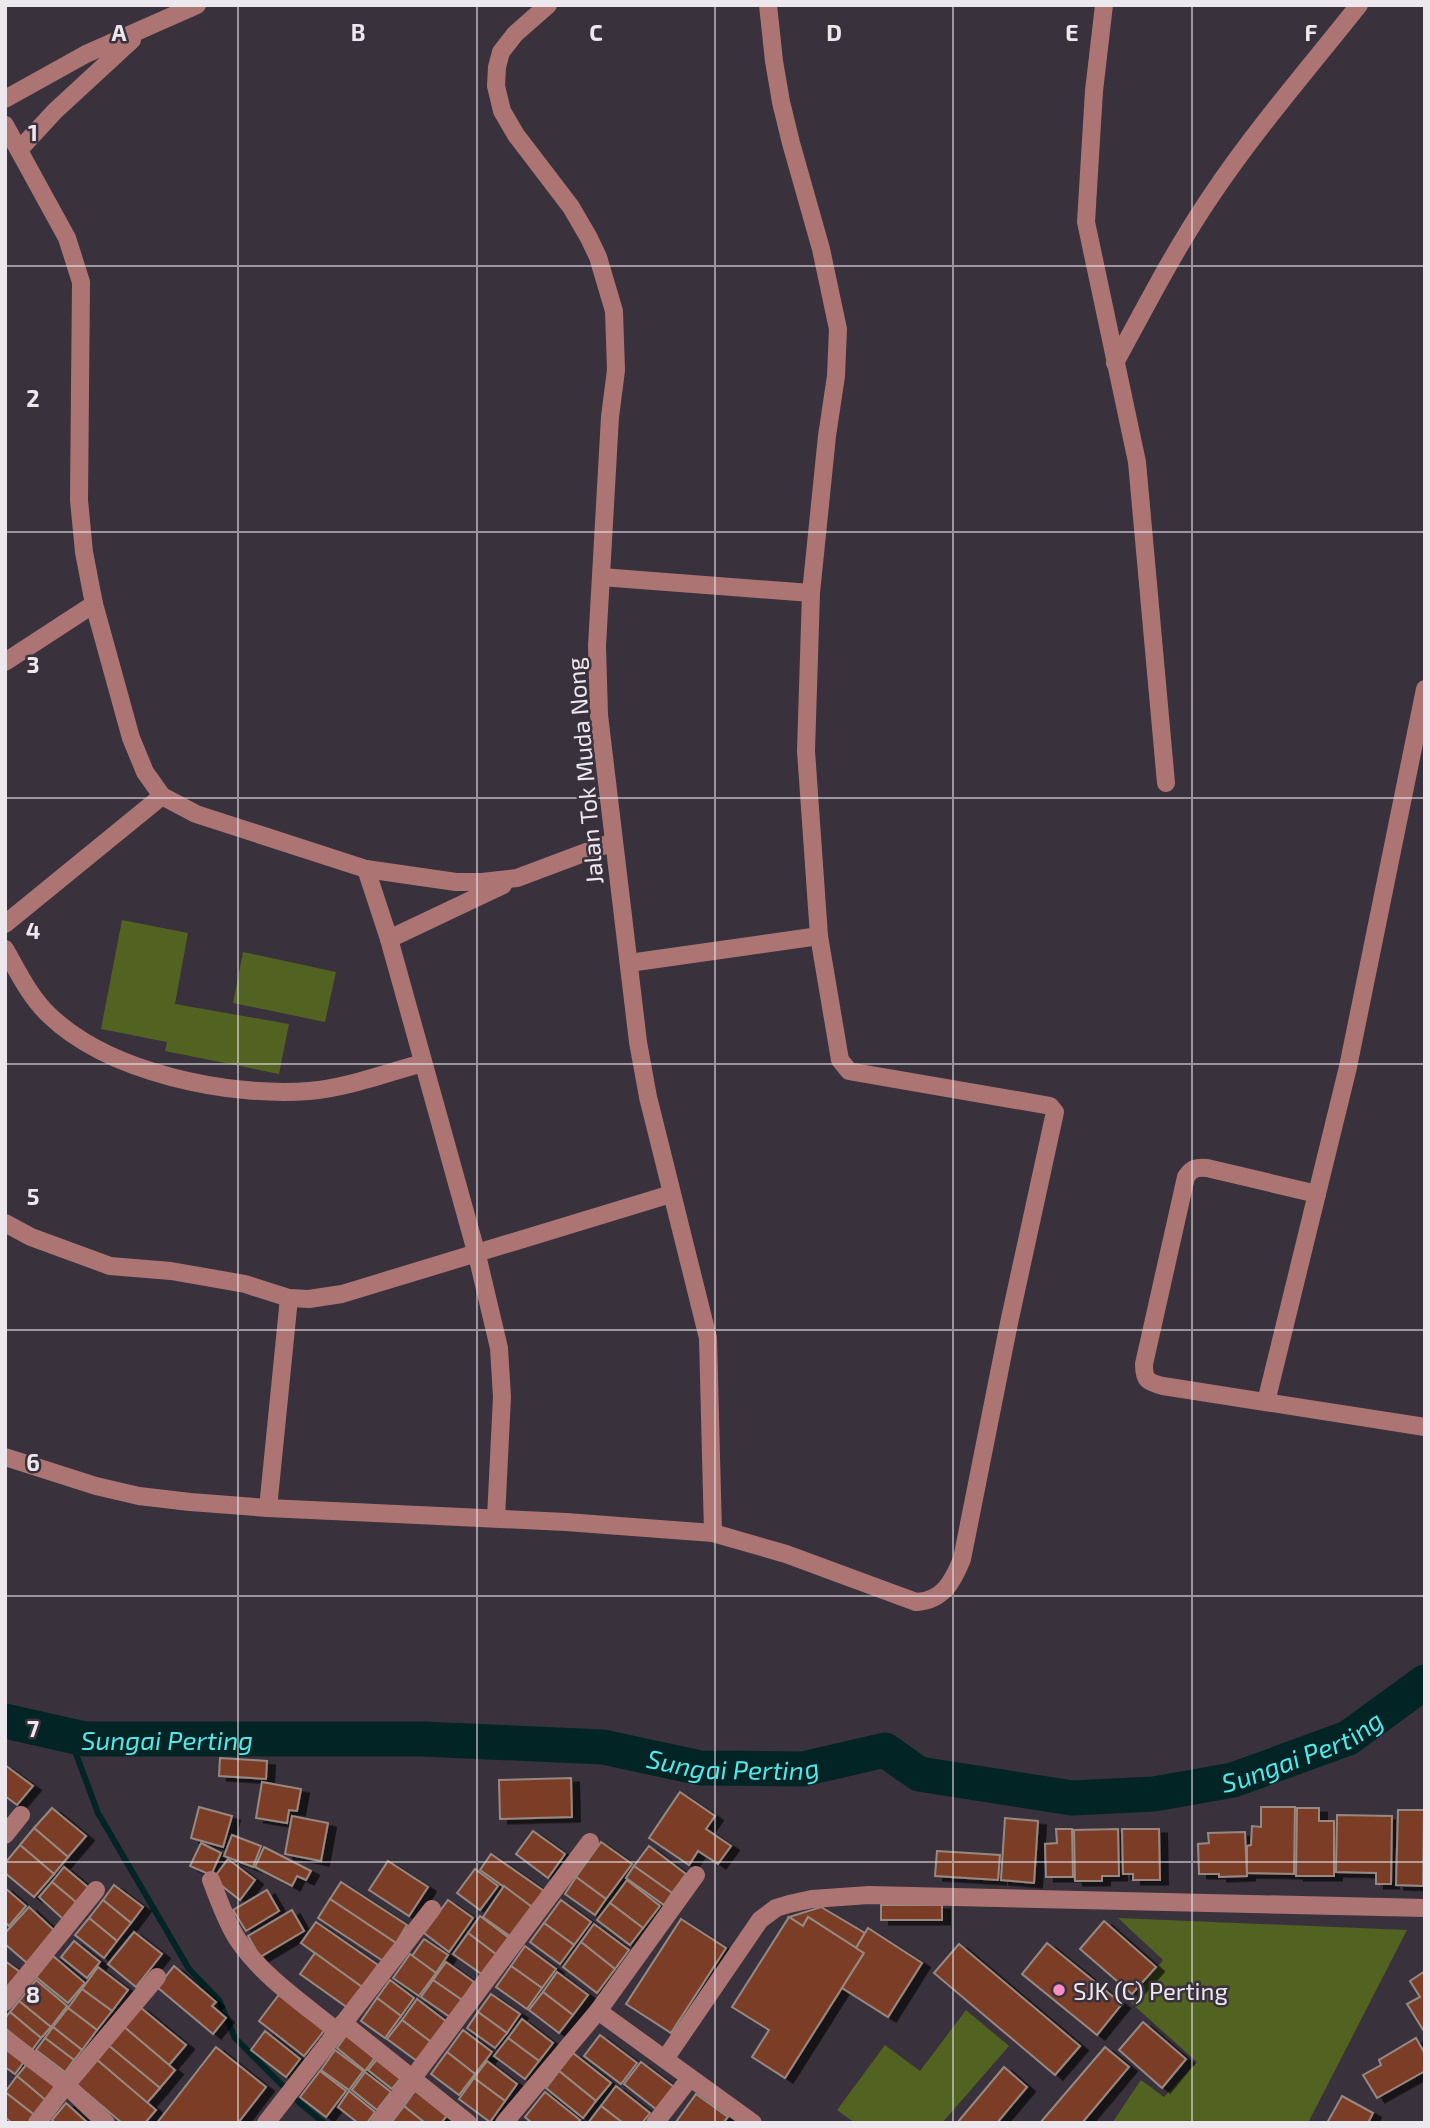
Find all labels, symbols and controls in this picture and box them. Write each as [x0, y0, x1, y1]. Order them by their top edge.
text: A [111, 18, 127, 46]
text: B [351, 18, 365, 46]
text: C [589, 18, 603, 46]
text: D [826, 18, 842, 46]
text: E [1065, 18, 1079, 46]
text: F [1305, 18, 1318, 46]
text: 1 [28, 118, 38, 146]
text: 2 [26, 384, 40, 412]
text: 3 [26, 650, 40, 678]
street label: Jalan Tok Muda Nong [560, 656, 608, 886]
text: 4 [26, 916, 40, 944]
text: 5 [27, 1182, 39, 1210]
text: 6 [26, 1448, 40, 1476]
water label: Sungai Perting [1219, 1703, 1388, 1797]
text: 7 [27, 1714, 39, 1742]
water label: Sungai Perting [81, 1724, 253, 1755]
water label: Sungai Perting [644, 1741, 822, 1785]
place label: SJK (C) Perting [1073, 1976, 1228, 2005]
text: 8 [26, 1980, 40, 2008]
marker: SJK (C) Perting [1051, 1982, 1067, 1998]

